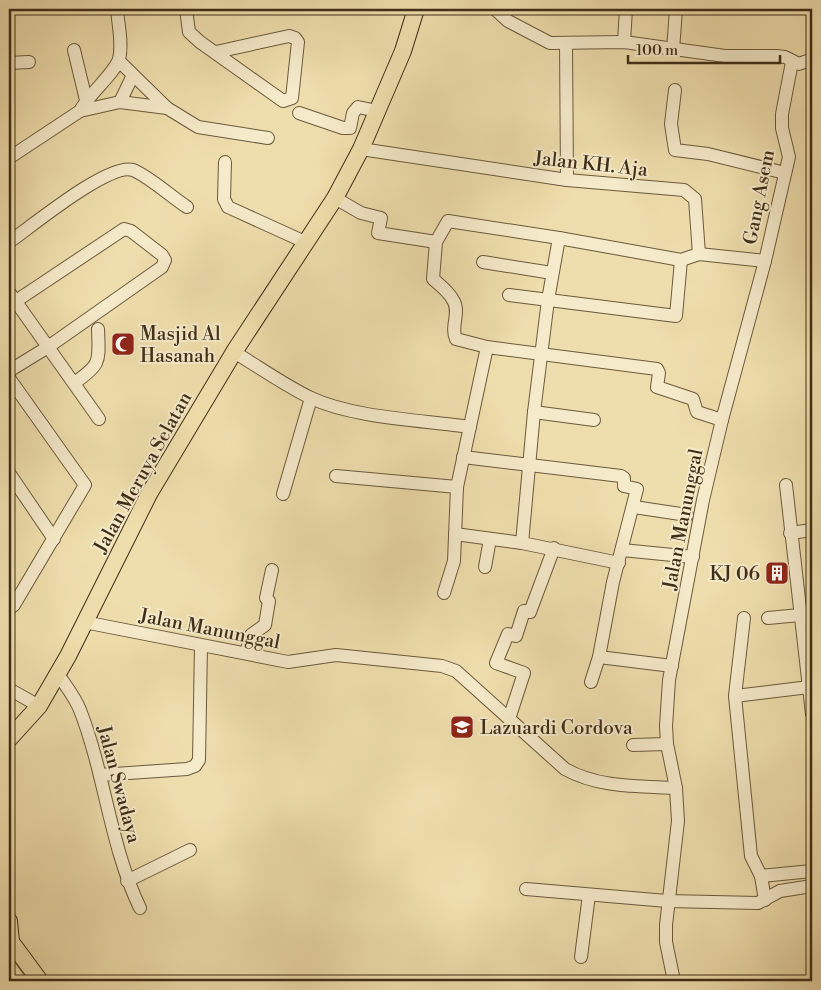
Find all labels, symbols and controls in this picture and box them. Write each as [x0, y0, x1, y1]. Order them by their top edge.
scale bar [628, 32, 781, 64]
text: 100 m [636, 41, 678, 60]
street label: Jalan KH. Aja [532, 146, 649, 182]
street label: Gang Asem [738, 147, 780, 247]
place label: Masjid Al Hasanah [140, 322, 221, 368]
mosque icon: Masjid Al Hasanah [110, 331, 136, 357]
street label: Jalan Meruya Selatan [88, 388, 197, 558]
street label: Jalan Manunggal [657, 446, 708, 593]
building icon: KJ 06 [764, 560, 790, 586]
place label: KJ 06 [709, 562, 760, 586]
street label: Jalan Manunggal [136, 603, 283, 654]
school or university icon: Lazuardi Cordova [449, 714, 475, 740]
place label: Lazuardi Cordova [480, 716, 633, 740]
street label: Jalan Swadaya [92, 722, 146, 846]

